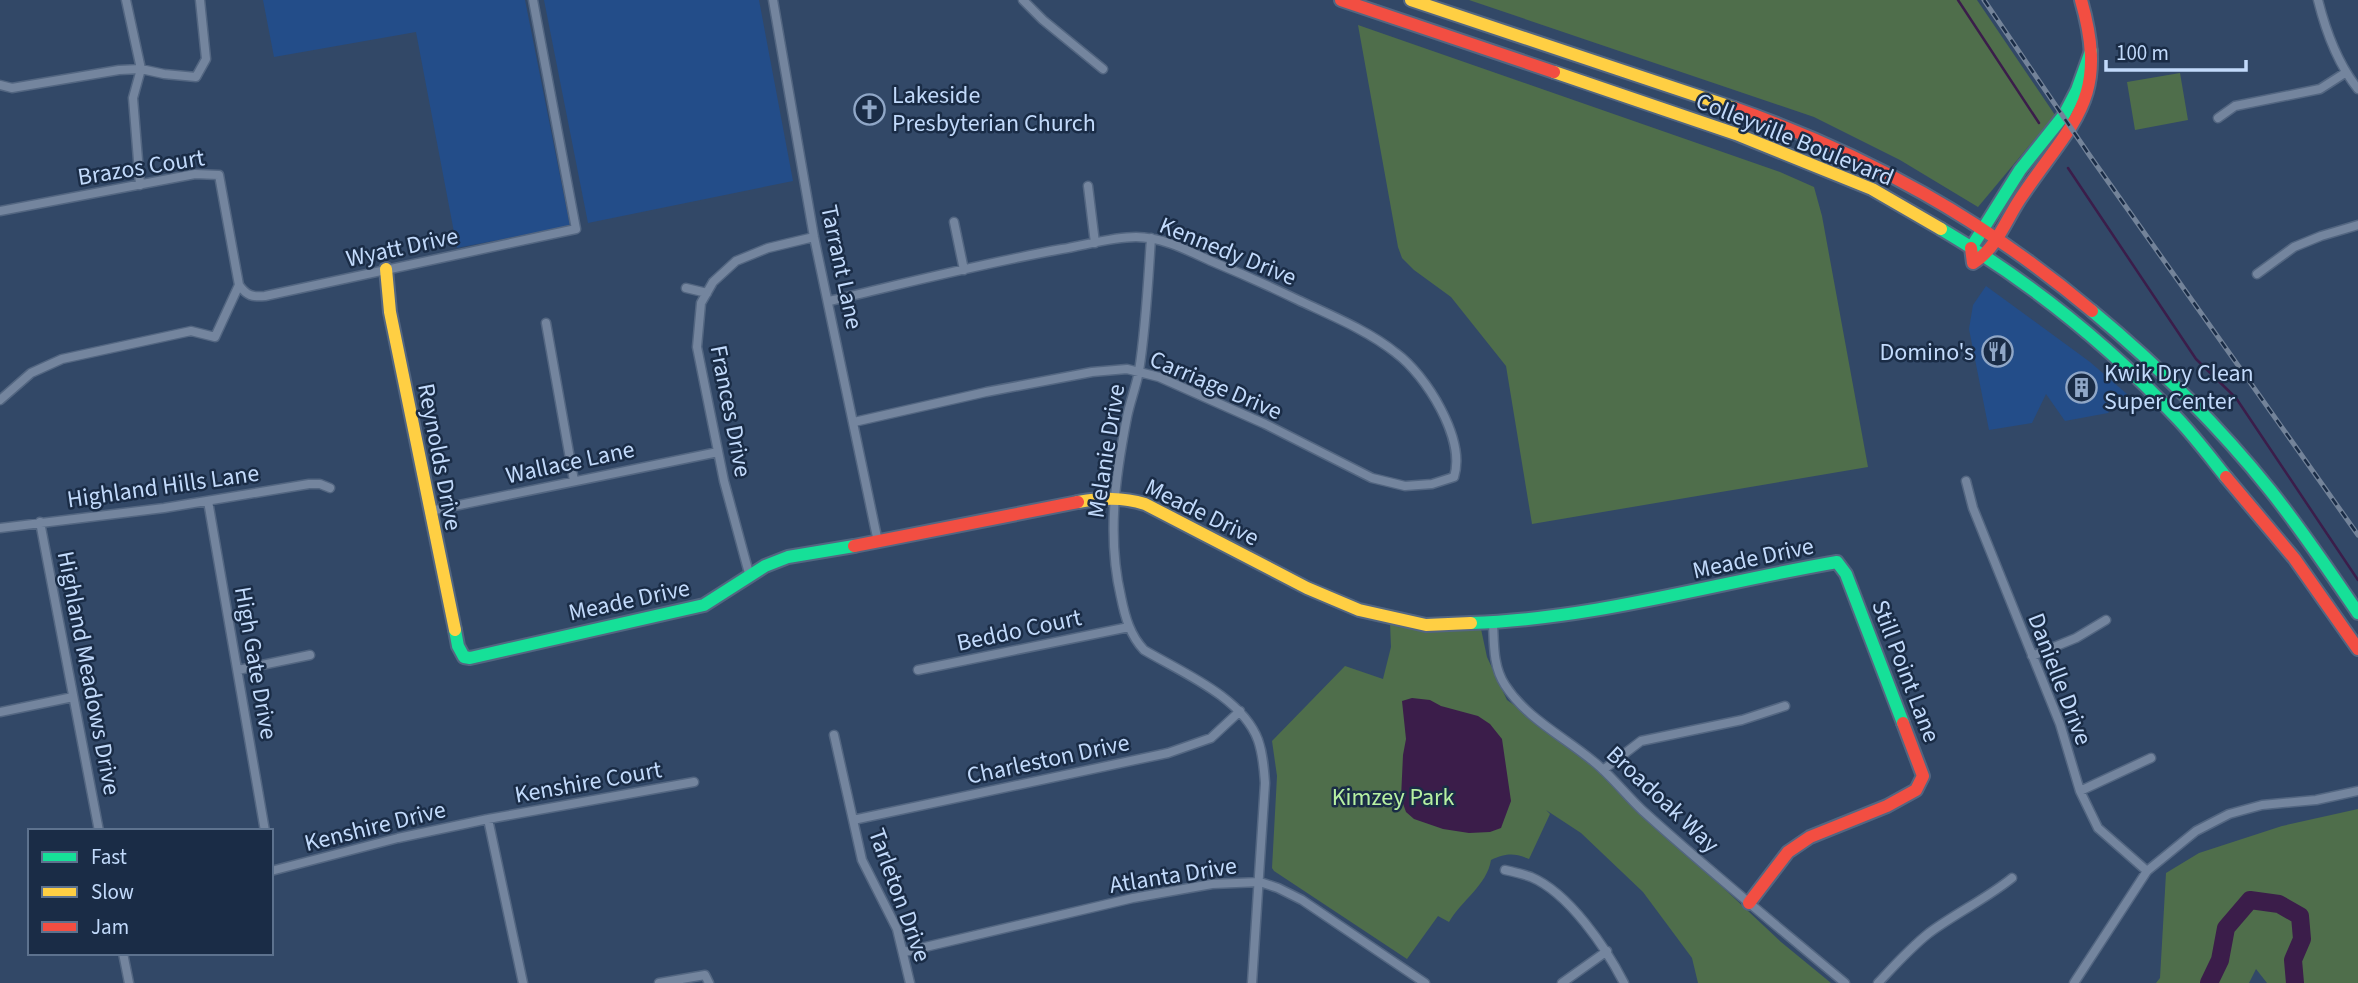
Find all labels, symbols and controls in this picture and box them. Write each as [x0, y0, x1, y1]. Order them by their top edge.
scale bar [2106, 28, 2246, 72]
text: 100 m [2116, 38, 2169, 68]
place label: Lakeside Presbyterian Church [892, 78, 1096, 141]
street label: Colleyville Boulevard [1691, 84, 1899, 195]
church icon: Lakeside Presbyterian Church [852, 92, 886, 126]
street label: Brazos Court [75, 140, 207, 195]
street label: Tarrant Lane [811, 202, 872, 332]
street label: Kennedy Drive [1154, 208, 1302, 295]
street label: Wyatt Drive [343, 219, 461, 276]
place label: Domino's [1879, 335, 1974, 370]
restaurant icon: Domino's [1980, 335, 2014, 369]
street label: Frances Drive [701, 342, 760, 480]
street label: Carriage Drive [1144, 342, 1288, 429]
place label: Kwik Dry Clean Super Center [2104, 356, 2254, 419]
building icon: Kwik Dry Clean Super Center [2064, 370, 2098, 404]
street label: Reynolds Drive [408, 381, 471, 534]
street label: Melanie Drive [1079, 382, 1134, 521]
street label: Wallace Lane [502, 432, 638, 493]
street label: Highland Hills Lane [65, 456, 261, 517]
street label: Meade Drive [1139, 470, 1265, 555]
street label: Meade Drive [1689, 529, 1817, 588]
street label: Highland Meadows Drive [48, 548, 129, 798]
street label: Meade Drive [565, 571, 693, 630]
street label: High Gate Drive [225, 584, 286, 742]
street label: Still Point Lane [1862, 595, 1949, 747]
street label: Beddo Court [954, 600, 1085, 661]
street label: Danielle Drive [2018, 608, 2101, 750]
street label: Charleston Drive [964, 725, 1133, 794]
street label: Broadoak Way [1598, 738, 1727, 861]
street label: Kenshire Court [512, 752, 664, 813]
park label: Kimzey Park [1332, 780, 1454, 815]
street label: Kenshire Drive [301, 792, 449, 861]
street label: Tarleton Drive [859, 823, 940, 967]
legend [28, 829, 273, 955]
text: Fast [91, 842, 127, 872]
street label: Atlanta Drive [1107, 848, 1239, 903]
text: Slow [91, 877, 134, 907]
text: Jam [91, 912, 129, 942]

